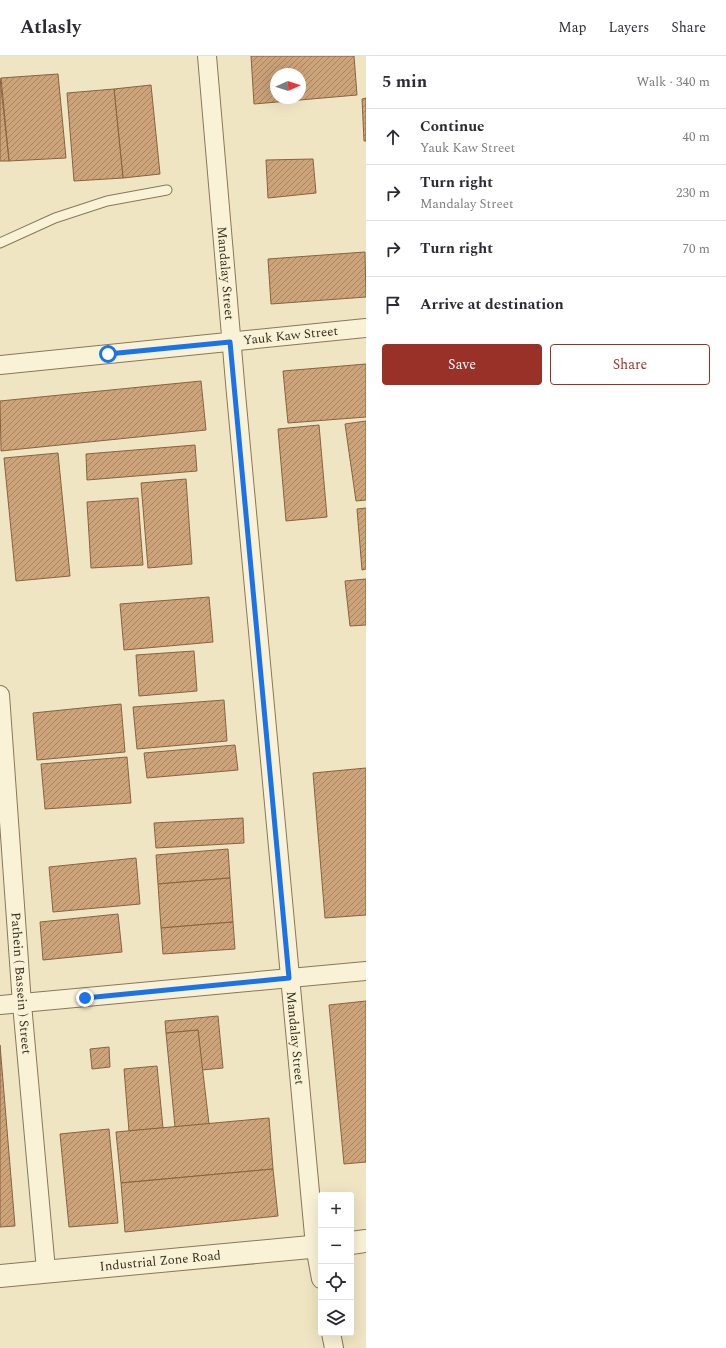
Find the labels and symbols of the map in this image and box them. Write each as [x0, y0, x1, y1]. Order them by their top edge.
north arrow [270, 68, 306, 104]
street label: Mandalay Street [211, 226, 239, 321]
street label: Yauk Kaw Street [242, 321, 339, 350]
route start [99, 345, 117, 363]
street label: Pathein ( Bassein ) Street [5, 912, 37, 1055]
route end [76, 989, 94, 1007]
street label: Mandalay Street [281, 991, 310, 1086]
street label: Industrial Zone Road [99, 1245, 222, 1277]

